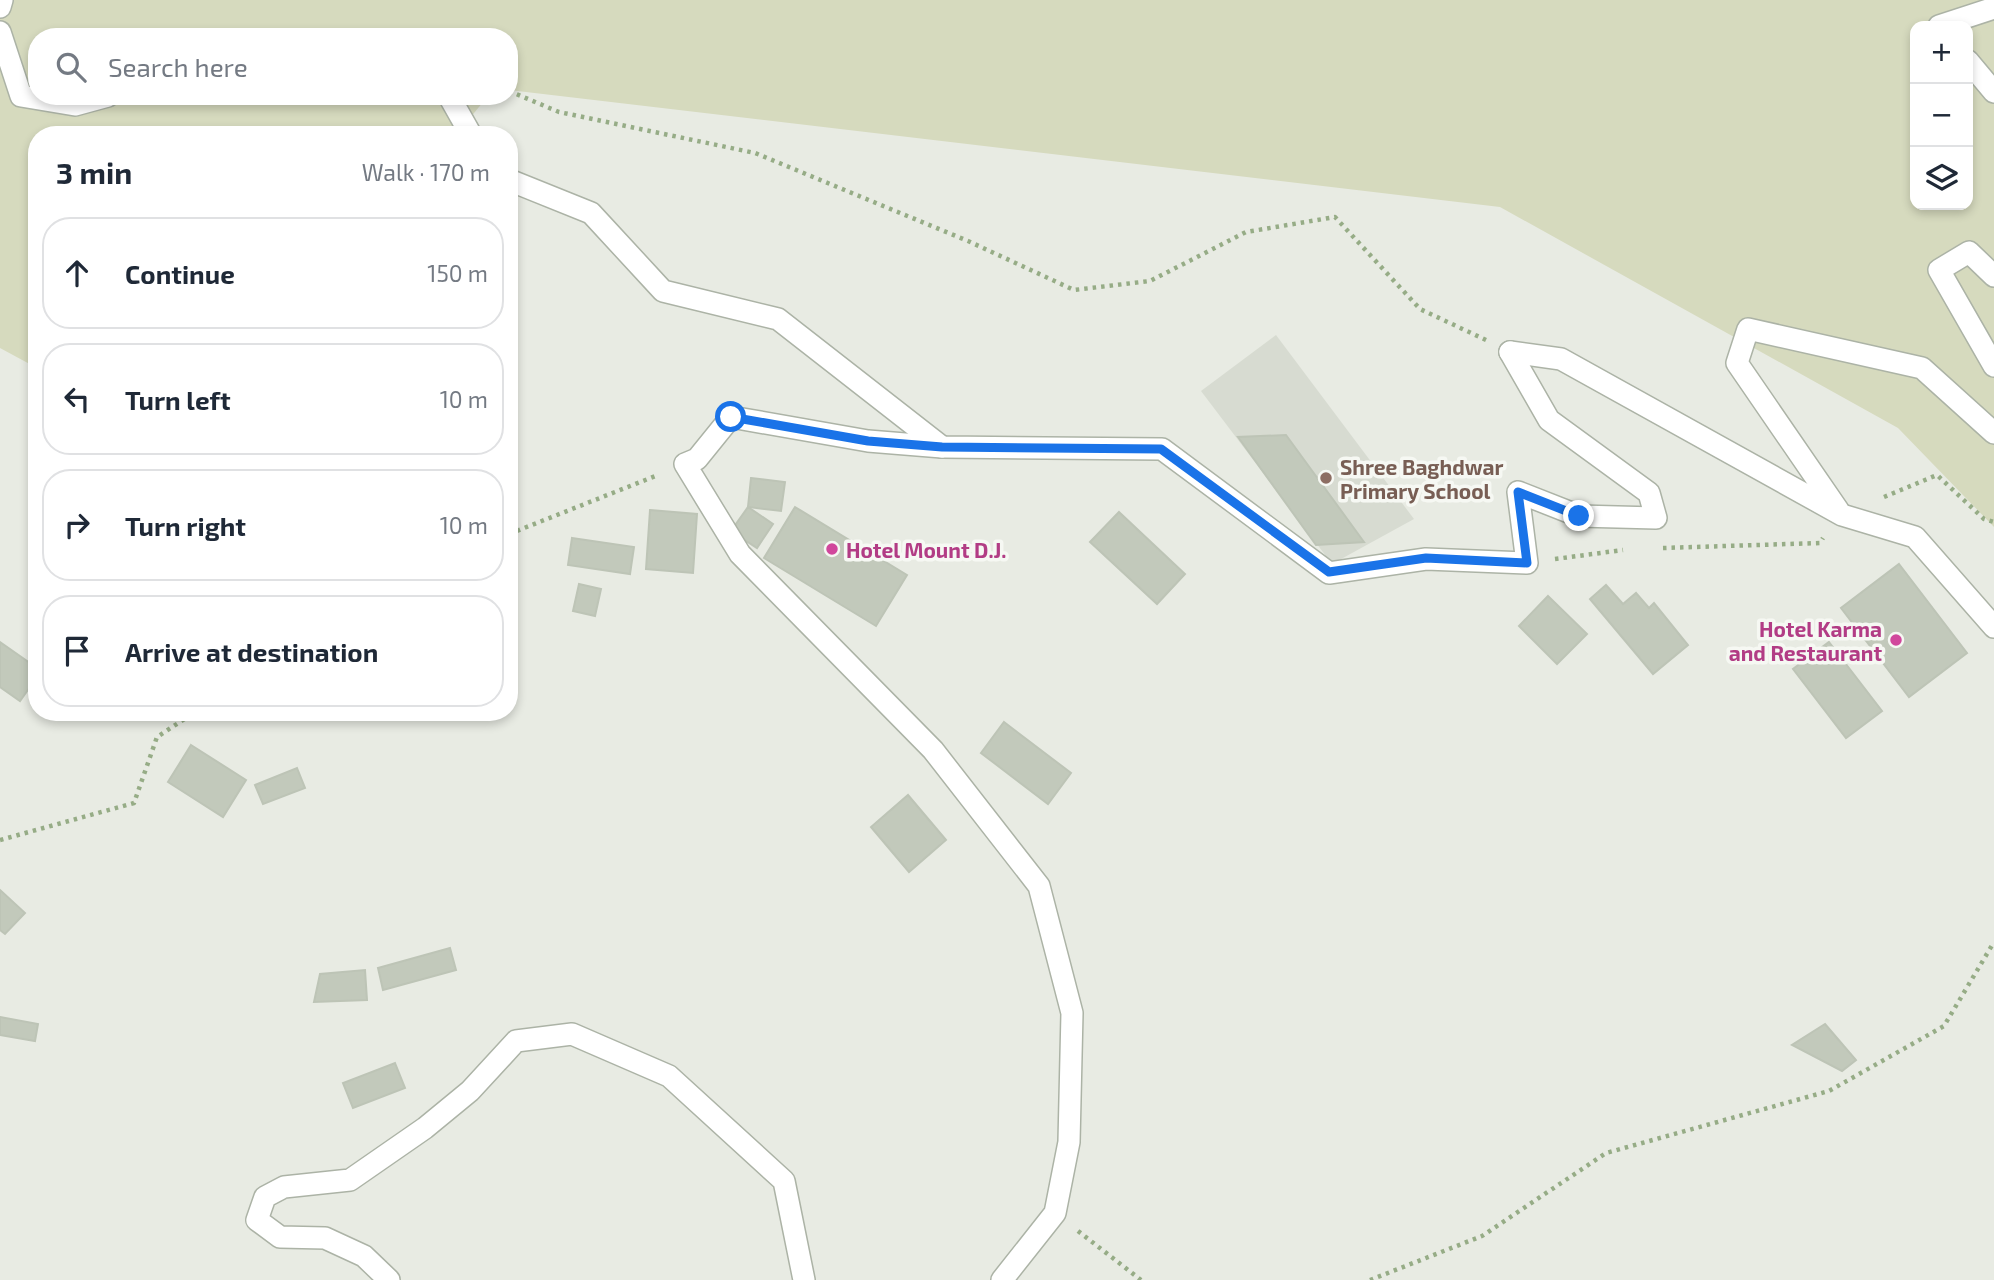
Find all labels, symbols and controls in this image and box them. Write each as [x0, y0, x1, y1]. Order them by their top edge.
map controls [1910, 21, 1973, 210]
button: + [1910, 21, 1973, 84]
search box [28, 28, 518, 105]
icon: search [52, 48, 90, 86]
text: Search here [108, 51, 248, 82]
button: − [1910, 84, 1973, 147]
button: layers [1910, 147, 1973, 210]
text: 3 min [56, 154, 132, 190]
text: Walk · 170 m [362, 158, 490, 186]
icon: ahead [58, 254, 96, 292]
text: Continue [125, 258, 235, 289]
text: 150 m [427, 259, 488, 287]
icon: left [58, 380, 96, 418]
text: Turn left [125, 384, 231, 415]
text: 10 m [440, 385, 488, 413]
route start [715, 401, 746, 432]
place label: Shree Baghdwar Primary School [1340, 454, 1503, 504]
marker: Shree Baghdwar Primary School [1318, 470, 1334, 486]
route end [1563, 500, 1594, 531]
icon: right [58, 506, 96, 544]
text: Turn right [125, 510, 246, 541]
text: 10 m [440, 511, 488, 539]
place label: Hotel Mount D.J. [846, 537, 1006, 562]
marker: Hotel Mount D.J. [824, 541, 840, 557]
place label: Hotel Karma and Restaurant [1729, 616, 1882, 665]
icon: arrive [58, 632, 96, 670]
marker: Hotel Karma and Restaurant [1888, 632, 1904, 648]
text: Arrive at destination [125, 636, 378, 667]

